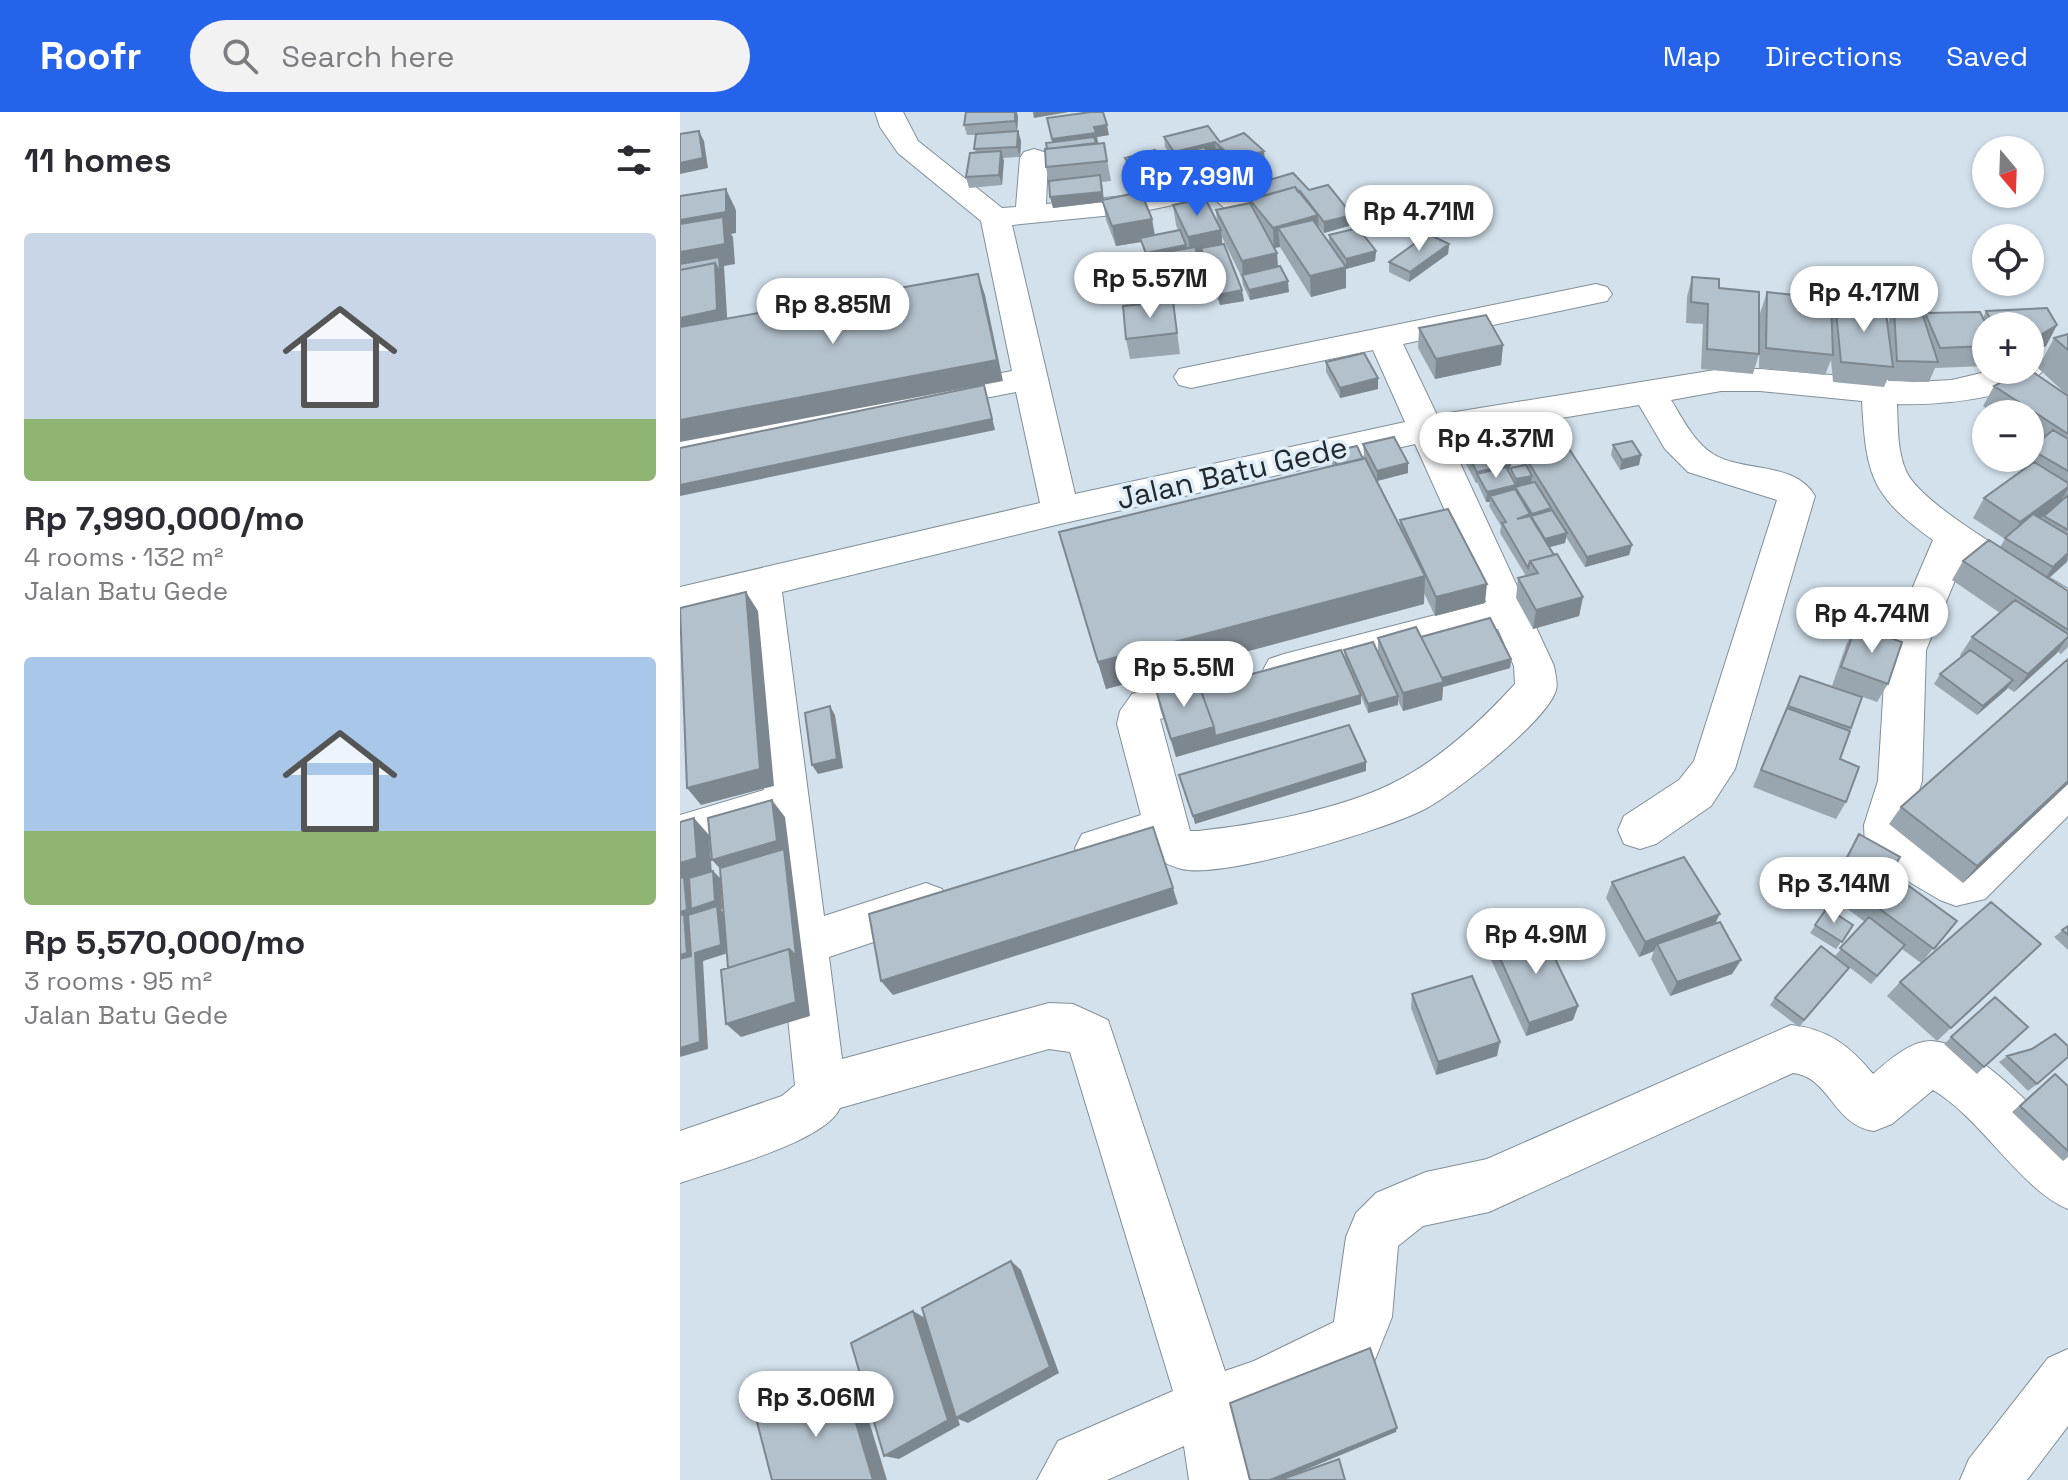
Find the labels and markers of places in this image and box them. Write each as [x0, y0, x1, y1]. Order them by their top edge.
pin: Rp 7.99M [1114, 150, 1280, 218]
pin: Rp 4.71M [1336, 185, 1502, 253]
pin: Rp 5.57M [1067, 252, 1233, 320]
pin: Rp 4.17M [1781, 266, 1947, 334]
pin: Rp 8.85M [750, 278, 916, 346]
pin: Rp 4.37M [1413, 412, 1579, 480]
pin: Rp 4.74M [1789, 587, 1955, 655]
pin: Rp 5.5M [1110, 641, 1258, 709]
pin: Rp 3.14M [1751, 857, 1917, 925]
pin: Rp 4.9M [1462, 908, 1610, 976]
pin: Rp 3.06M [733, 1371, 899, 1439]

